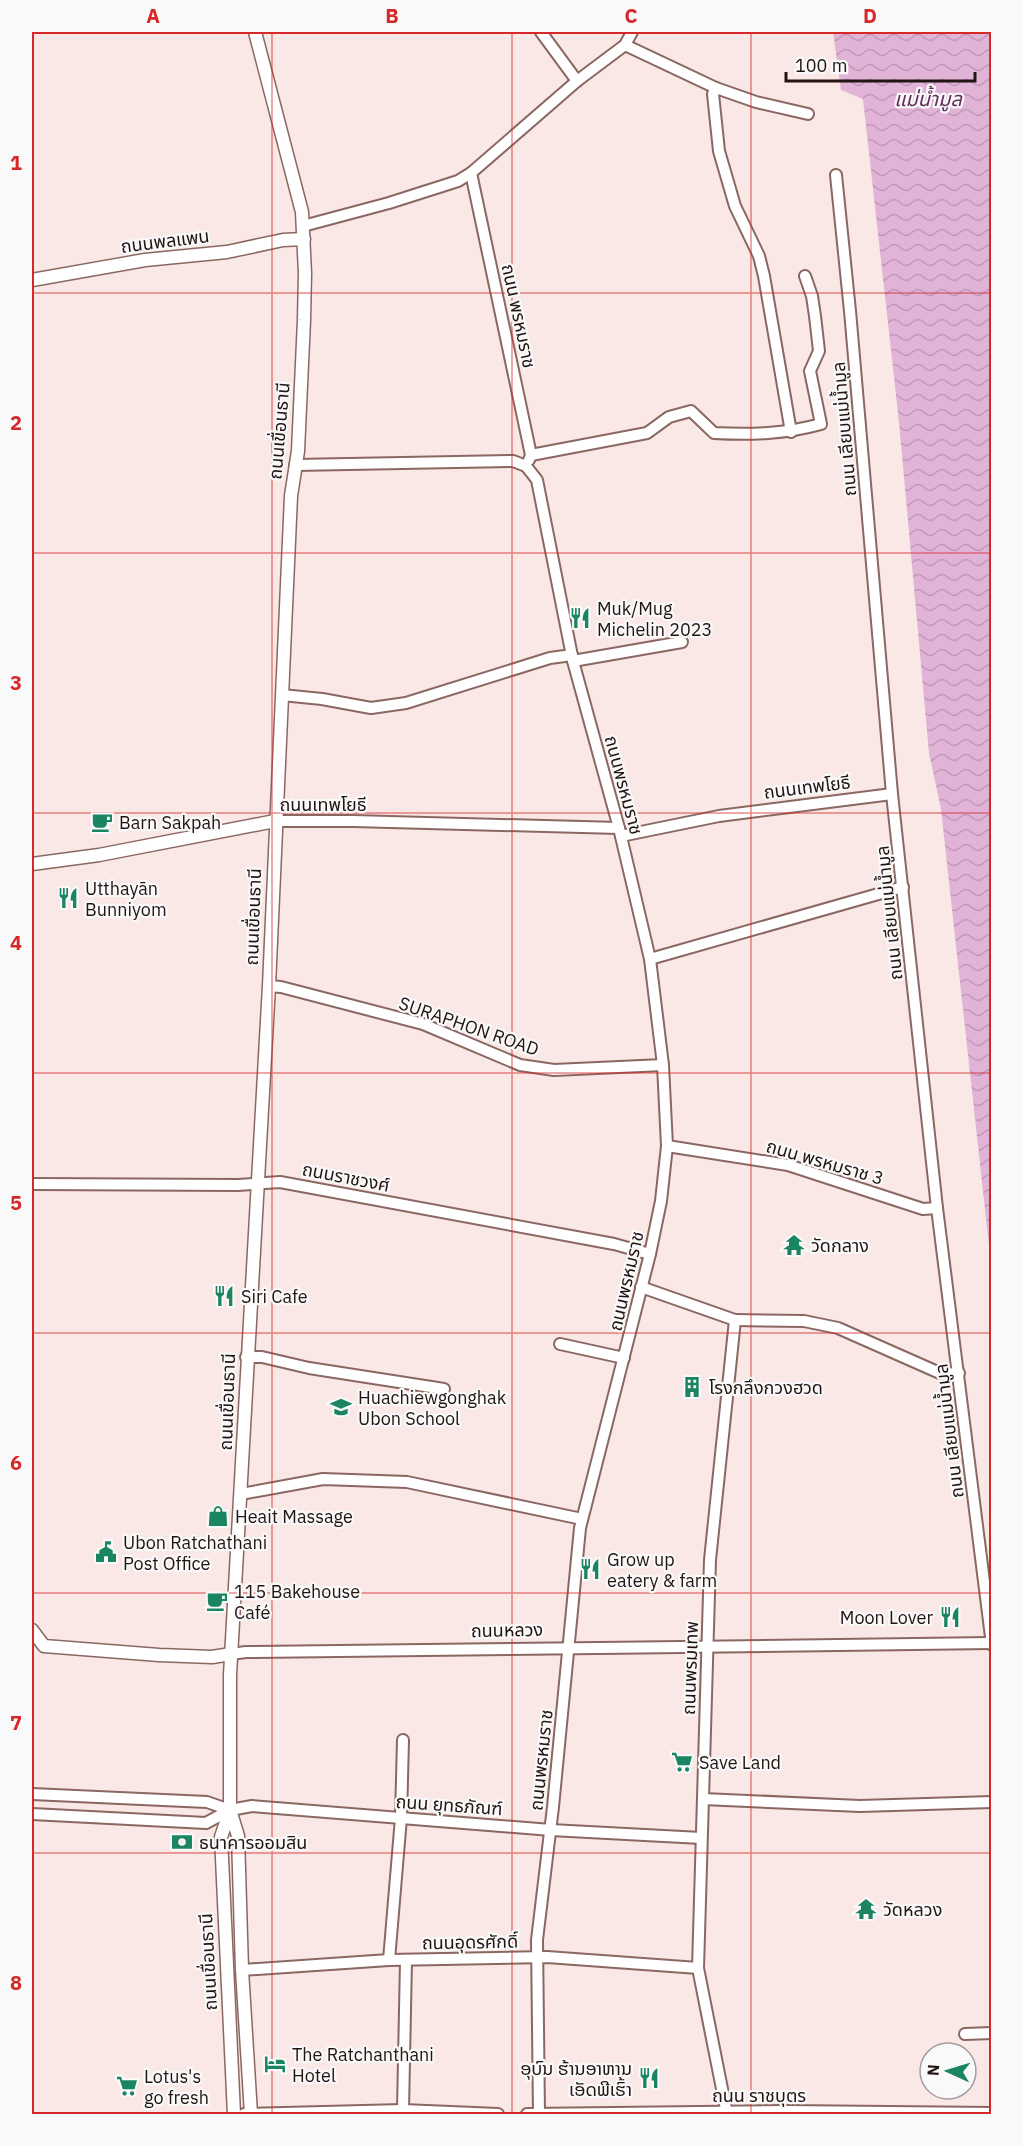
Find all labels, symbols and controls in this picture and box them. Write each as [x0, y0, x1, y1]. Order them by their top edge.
text: A [146, 2, 160, 29]
text: B [385, 2, 399, 29]
text: C [624, 2, 638, 29]
text: D [863, 2, 877, 29]
scale bar [786, 45, 975, 83]
text: 100 m [795, 54, 847, 77]
water label: แม่น้ำมูล [894, 85, 962, 112]
text: 1 [10, 149, 22, 176]
street label: ถนนพลแพน [119, 224, 211, 258]
street label: ถนน พรหมราช [497, 262, 541, 370]
street label: ถนน เลียบแม่น้ำมูล [826, 361, 862, 497]
street label: ถนนเขื่อนธานี [262, 381, 295, 480]
text: 2 [10, 409, 22, 436]
place label: Muk/Mug Michelin 2023 [597, 597, 712, 641]
restaurant icon: Muk/Mug Michelin 2023 [568, 606, 592, 630]
text: 3 [10, 669, 22, 696]
street label: ถนนพรหมราช [600, 733, 648, 837]
street label: ถนนเทพโยธี [762, 770, 852, 804]
street label: ถนนเทพโยธี [279, 793, 367, 816]
cafe icon: Barn Sakpah [90, 810, 114, 834]
place label: Barn Sakpah [119, 811, 221, 834]
street label: ถนน เลียบแม่น้ำมูล [870, 845, 908, 981]
street label: ถนนเขื่อนธานี [239, 868, 266, 966]
place label: Utthayān Bunniyom [85, 877, 167, 921]
restaurant icon: Utthayān Bunniyom [56, 886, 80, 910]
text: 4 [10, 929, 22, 956]
street label: SURAPHON ROAD [396, 991, 542, 1061]
street label: ถนน พรหมราช 3 [764, 1134, 886, 1190]
street label: ถนนราชวงศ์ [300, 1157, 392, 1197]
text: 5 [10, 1189, 22, 1216]
street label: ถนนพรหมราช [603, 1229, 649, 1333]
temple icon: วัดกลาง [782, 1233, 806, 1257]
place label: วัดกลาง [811, 1234, 869, 1257]
restaurant icon: Siri Cafe [212, 1284, 236, 1308]
place label: Siri Cafe [241, 1285, 308, 1308]
street label: ถนนเขื่อนธานี [213, 1353, 240, 1451]
street label: ถนน เลียบแม่น้ำมูล [928, 1362, 970, 1500]
building icon: โรงกลึงกวงฮวด [680, 1375, 704, 1399]
place label: โรงกลึงกวงฮวด [709, 1376, 823, 1399]
place label: Huachiewgonghak Ubon School [358, 1386, 507, 1430]
school or university icon: Huachiewgonghak Ubon School [329, 1395, 353, 1419]
text: 6 [10, 1449, 22, 1476]
shop icon: Heait Massage [206, 1504, 230, 1528]
place label: Heait Massage [235, 1505, 353, 1528]
place label: Ubon Ratchathani Post Office [123, 1531, 267, 1575]
public building icon: Ubon Ratchathani Post Office [94, 1540, 118, 1564]
place label: Grow up eatery & farm [607, 1548, 717, 1592]
restaurant icon: Grow up eatery & farm [578, 1557, 602, 1581]
place label: 115 Bakehouse Café [234, 1580, 360, 1624]
cafe icon: 115 Bakehouse Café [205, 1589, 229, 1613]
restaurant icon: Moon Lover [938, 1605, 962, 1629]
place label: Moon Lover [840, 1606, 933, 1629]
street label: ถนนหลวง [471, 1618, 543, 1642]
street label: ถนนพรมเทพ [677, 1621, 703, 1715]
street label: ถนนพรหมราช [524, 1708, 558, 1812]
text: 7 [10, 1709, 22, 1736]
supermarket icon: Save Land [670, 1750, 694, 1774]
place label: Save Land [699, 1751, 781, 1774]
street label: ถนน ยุทธภัณฑ์ [395, 1790, 503, 1820]
bank icon: ธนาคารออมสิน [170, 1830, 194, 1854]
place label: ธนาคารออมสิน [199, 1831, 307, 1854]
temple icon: วัดหลวง [854, 1897, 878, 1921]
place label: วัดหลวง [883, 1898, 942, 1921]
street label: ถนนเขื่อนธานี [193, 1913, 222, 2011]
street label: ถนนอุดรศักดิ์ [422, 1930, 518, 1954]
text: 8 [10, 1969, 22, 1996]
north arrow [918, 2041, 978, 2101]
place label: The Ratchanthani Hotel [292, 2043, 434, 2087]
hotel icon: The Ratchanthani Hotel [263, 2052, 287, 2076]
place label: ອຸບົນ ຮ້ານອາຫານ ເອັດພີເຮົ້າ [520, 2057, 632, 2101]
text: N [923, 2063, 943, 2076]
place label: Lotus's go fresh [144, 2065, 209, 2109]
restaurant icon: ອຸບົນ ຮ້ານອາຫານ ເອັດພີເຮົ້າ [637, 2066, 661, 2090]
supermarket icon: Lotus's go fresh [115, 2074, 139, 2098]
street label: ถนน ราชบุตร [712, 2084, 806, 2107]

